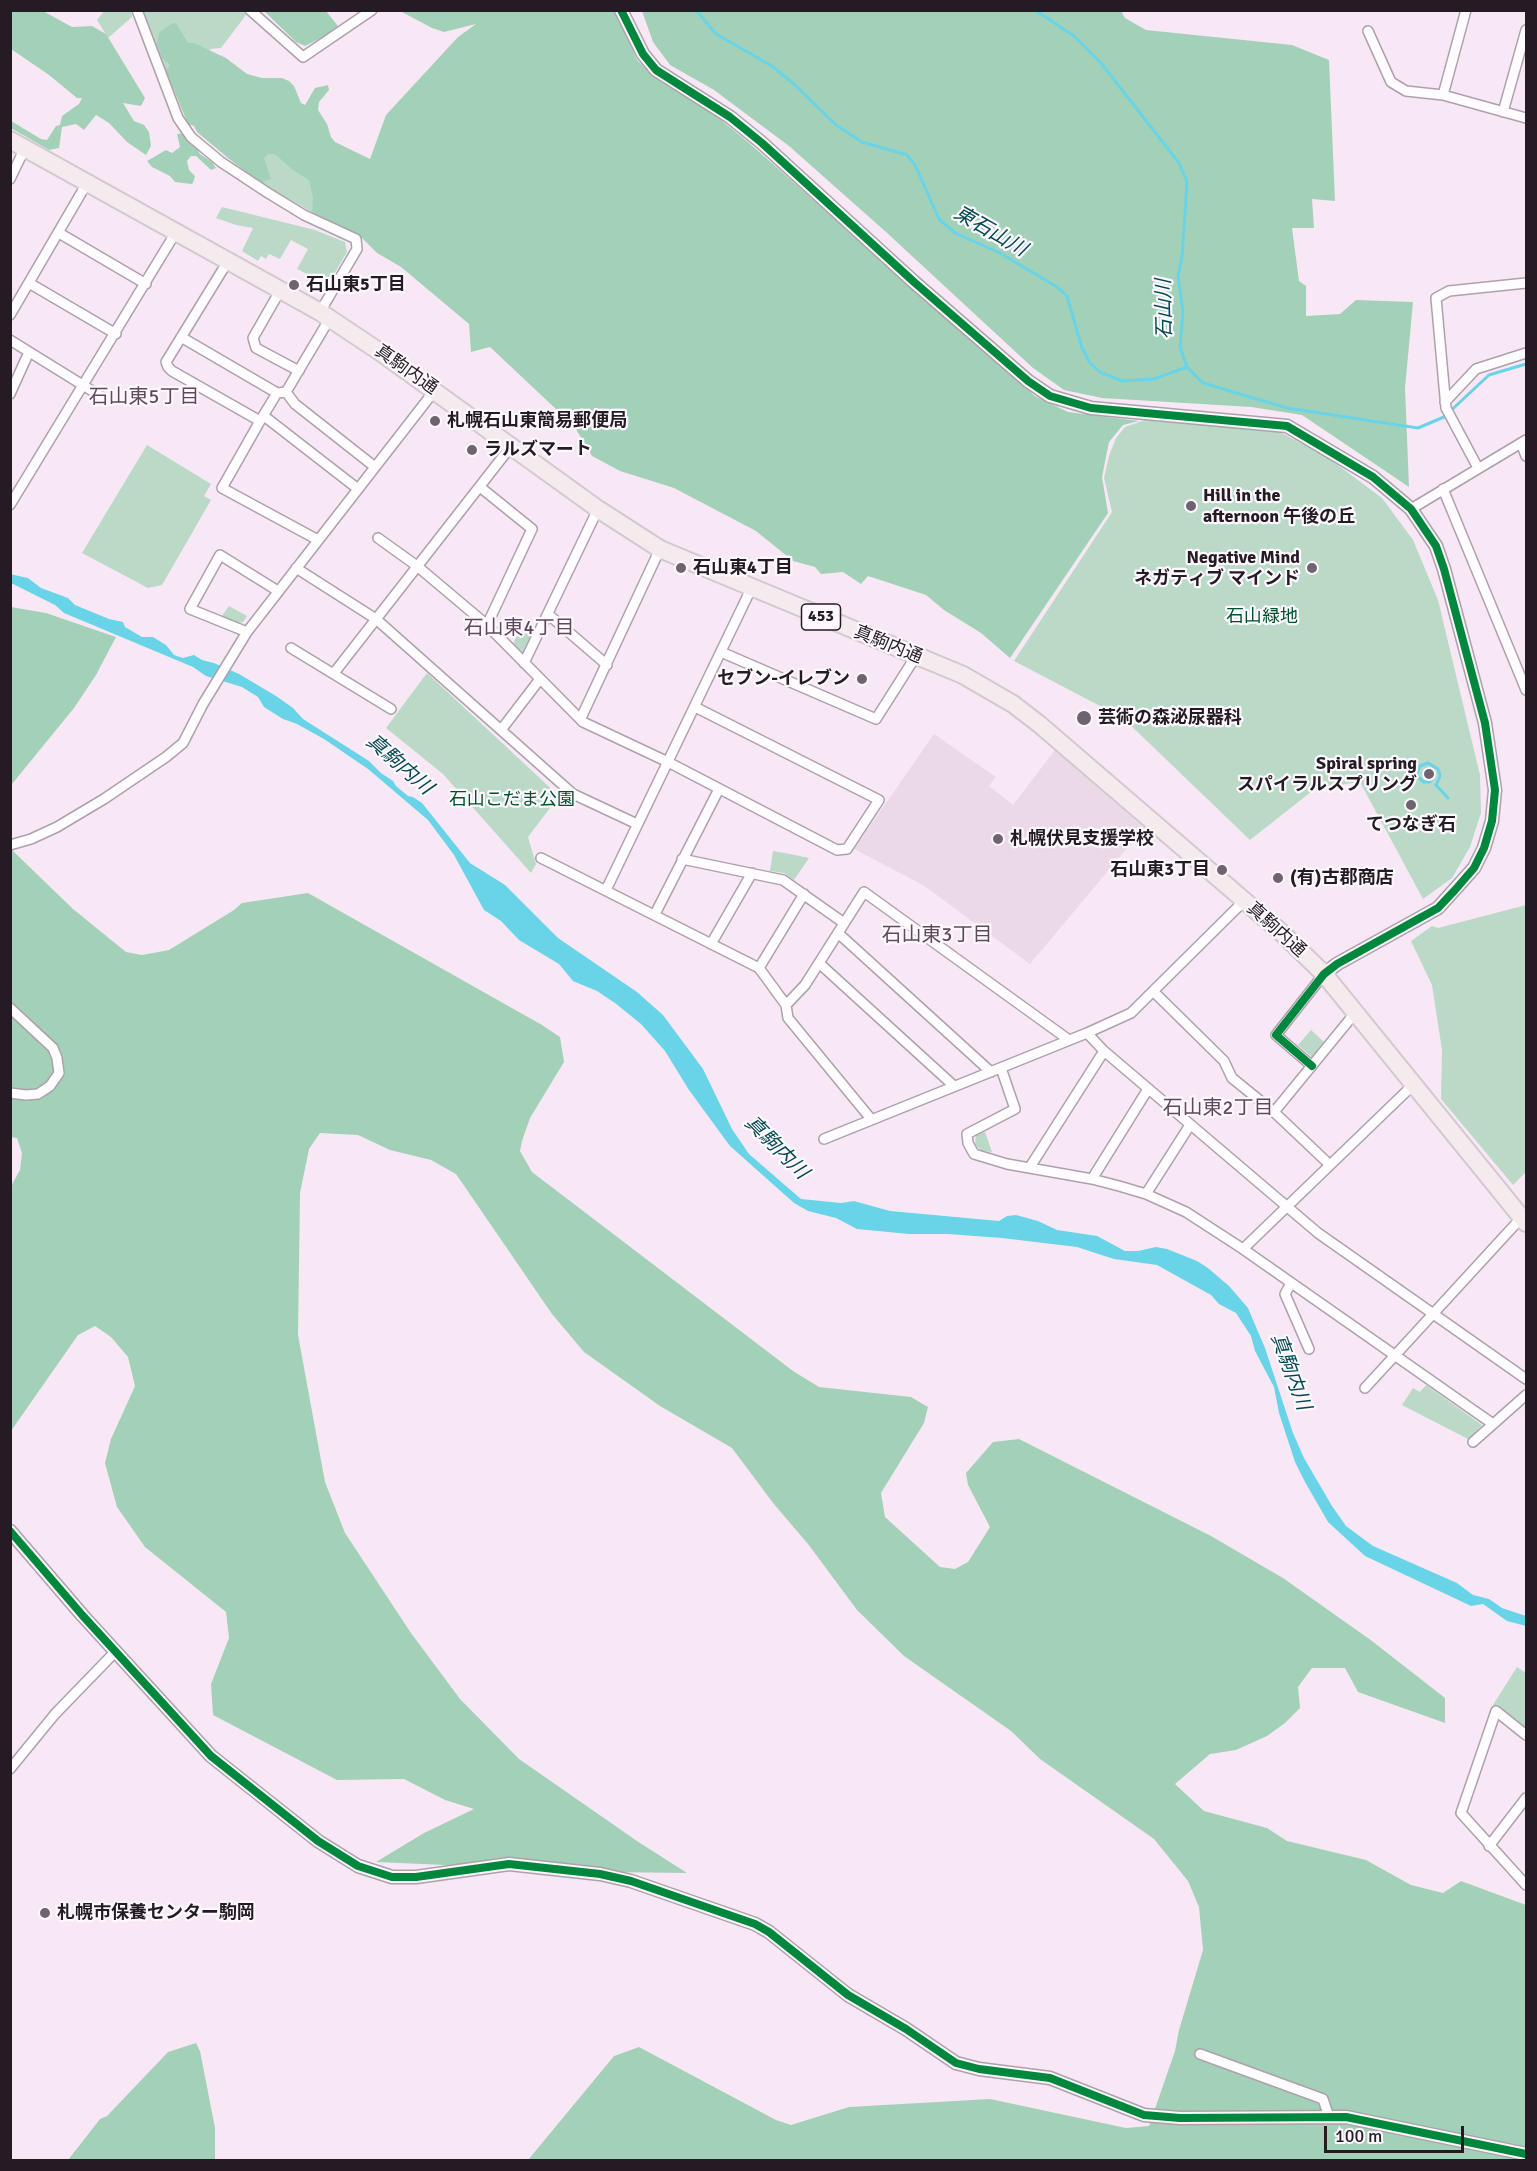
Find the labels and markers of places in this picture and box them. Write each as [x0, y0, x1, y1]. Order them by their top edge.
place label: 石山東5丁目 [306, 274, 406, 296]
marker: 石山東5丁目 [287, 278, 301, 292]
place label: 札幌石山東簡易郵便局 [447, 410, 627, 432]
marker: 札幌石山東簡易郵便局 [428, 414, 442, 428]
place label: ラルズマート [484, 439, 592, 461]
marker: ラルズマート [465, 443, 479, 457]
place label: Hill in the afternoon 午後の丘 [1203, 485, 1355, 528]
marker: Hill in the afternoon 午後の丘 [1184, 499, 1198, 513]
place label: Negative Mind ネガティブ マインド [1134, 547, 1300, 590]
place label: 石山東4丁目 [693, 557, 793, 579]
marker: 石山東4丁目 [674, 561, 688, 575]
marker: Negative Mind ネガティブ マインド [1305, 561, 1319, 575]
place label: セブン-イレブン [717, 668, 850, 690]
marker: セブン-イレブン [855, 672, 869, 686]
place label: 芸術の森泌尿器科 [1098, 707, 1242, 729]
marker: 芸術の森泌尿器科 [1075, 709, 1093, 727]
place label: Spiral spring スパイラルスプリング [1237, 753, 1417, 795]
marker: Spiral spring スパイラルスプリング [1422, 767, 1436, 781]
marker: てつなぎ石 [1404, 798, 1418, 812]
place label: てつなぎ石 [1366, 814, 1456, 836]
place label: 札幌伏見支援学校 [1010, 828, 1154, 850]
marker: 札幌伏見支援学校 [991, 832, 1005, 846]
place label: 石山東3丁目 [1110, 859, 1210, 881]
marker: 石山東3丁目 [1215, 863, 1229, 877]
place label: (有)古郡商店 [1290, 867, 1393, 889]
marker: (有)古郡商店 [1271, 871, 1285, 885]
place label: 札幌市保養センター駒岡 [57, 1902, 255, 1924]
marker: 札幌市保養センター駒岡 [38, 1906, 52, 1920]

